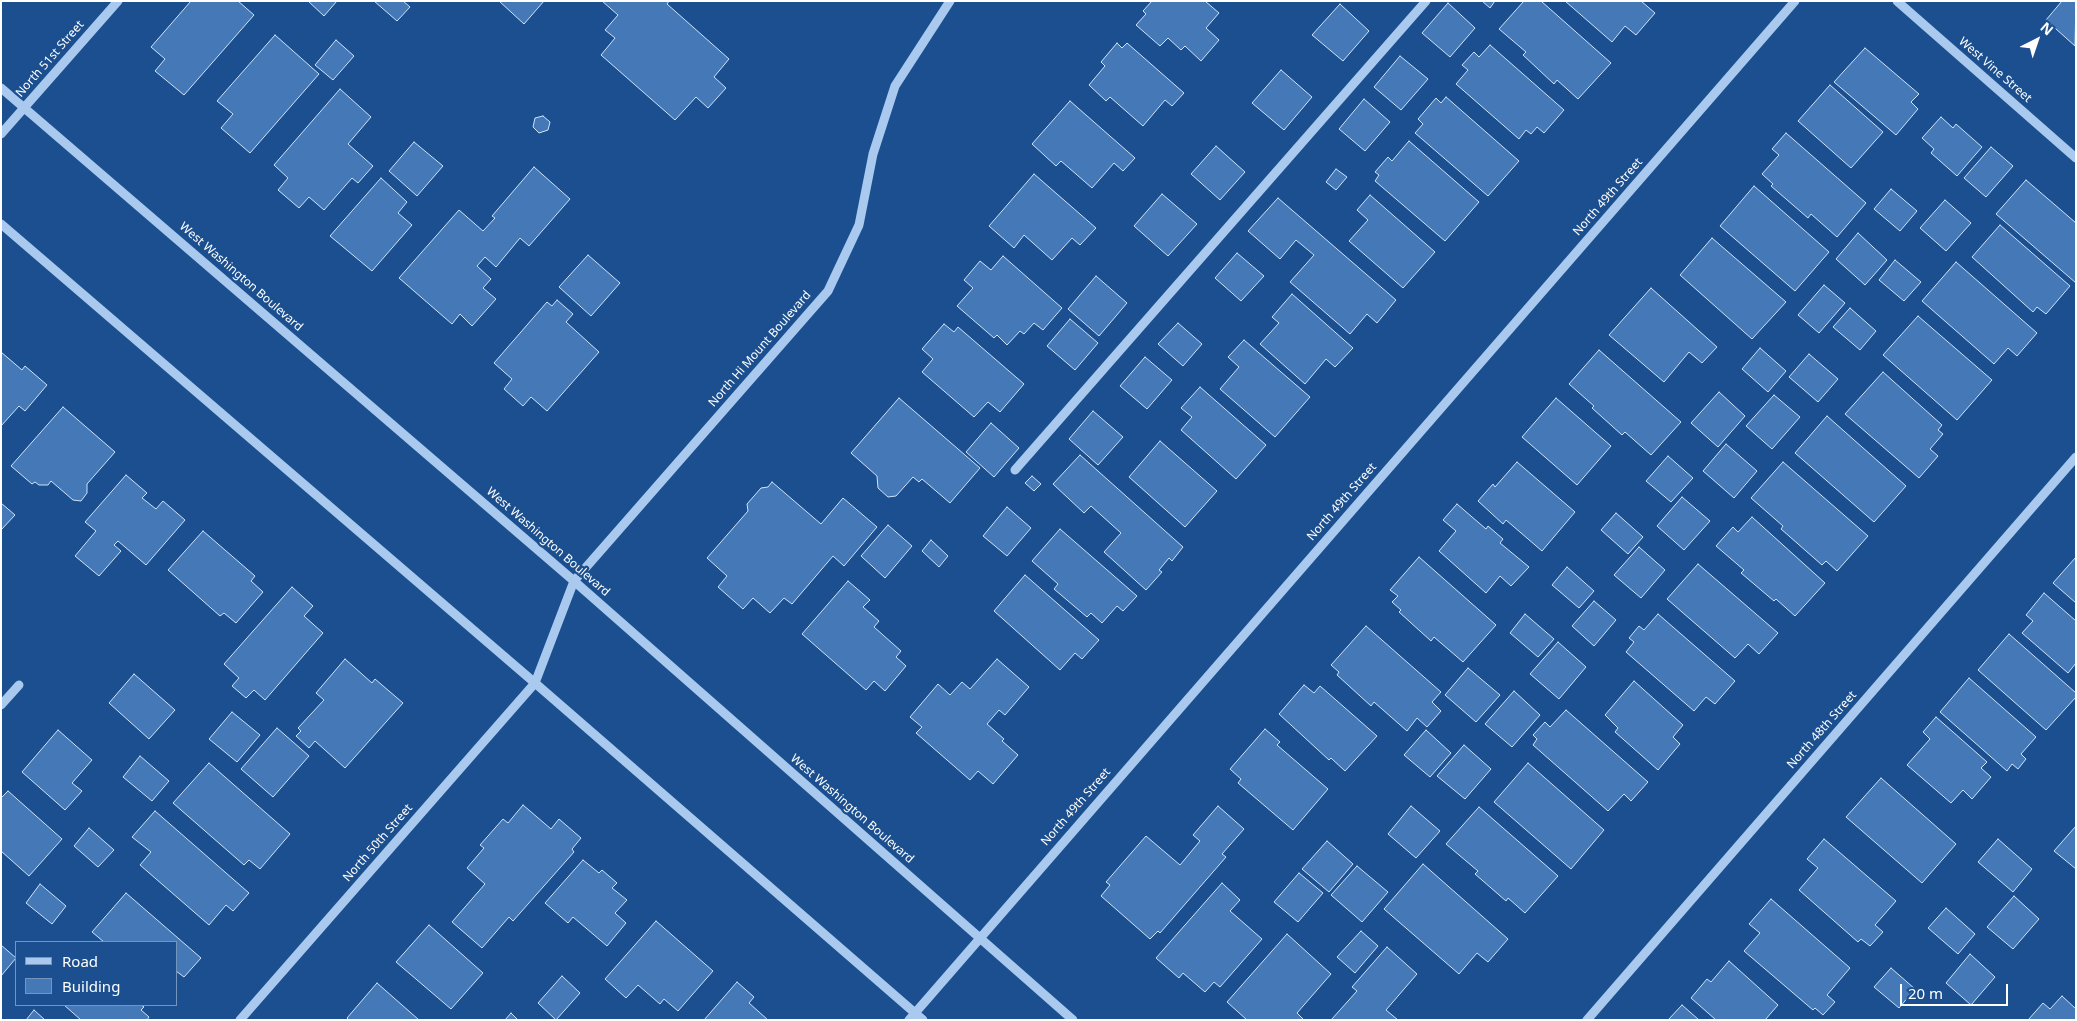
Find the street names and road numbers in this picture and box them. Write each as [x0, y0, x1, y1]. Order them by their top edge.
street label: North 51st Street [13, 18, 87, 100]
street label: West Vine Street [1956, 34, 2034, 106]
street label: North 49th Street [1570, 155, 1646, 239]
street label: West Washington Boulevard [176, 219, 306, 335]
street label: North Hi Mount Boulevard [706, 288, 814, 410]
street label: North 49th Street [1304, 460, 1380, 544]
street label: West Washington Boulevard [483, 484, 613, 600]
street label: North 48th Street [1784, 688, 1860, 772]
street label: West Washington Boulevard [787, 751, 917, 867]
street label: North 49th Street [1038, 765, 1114, 849]
street label: North 50th Street [340, 801, 416, 885]

